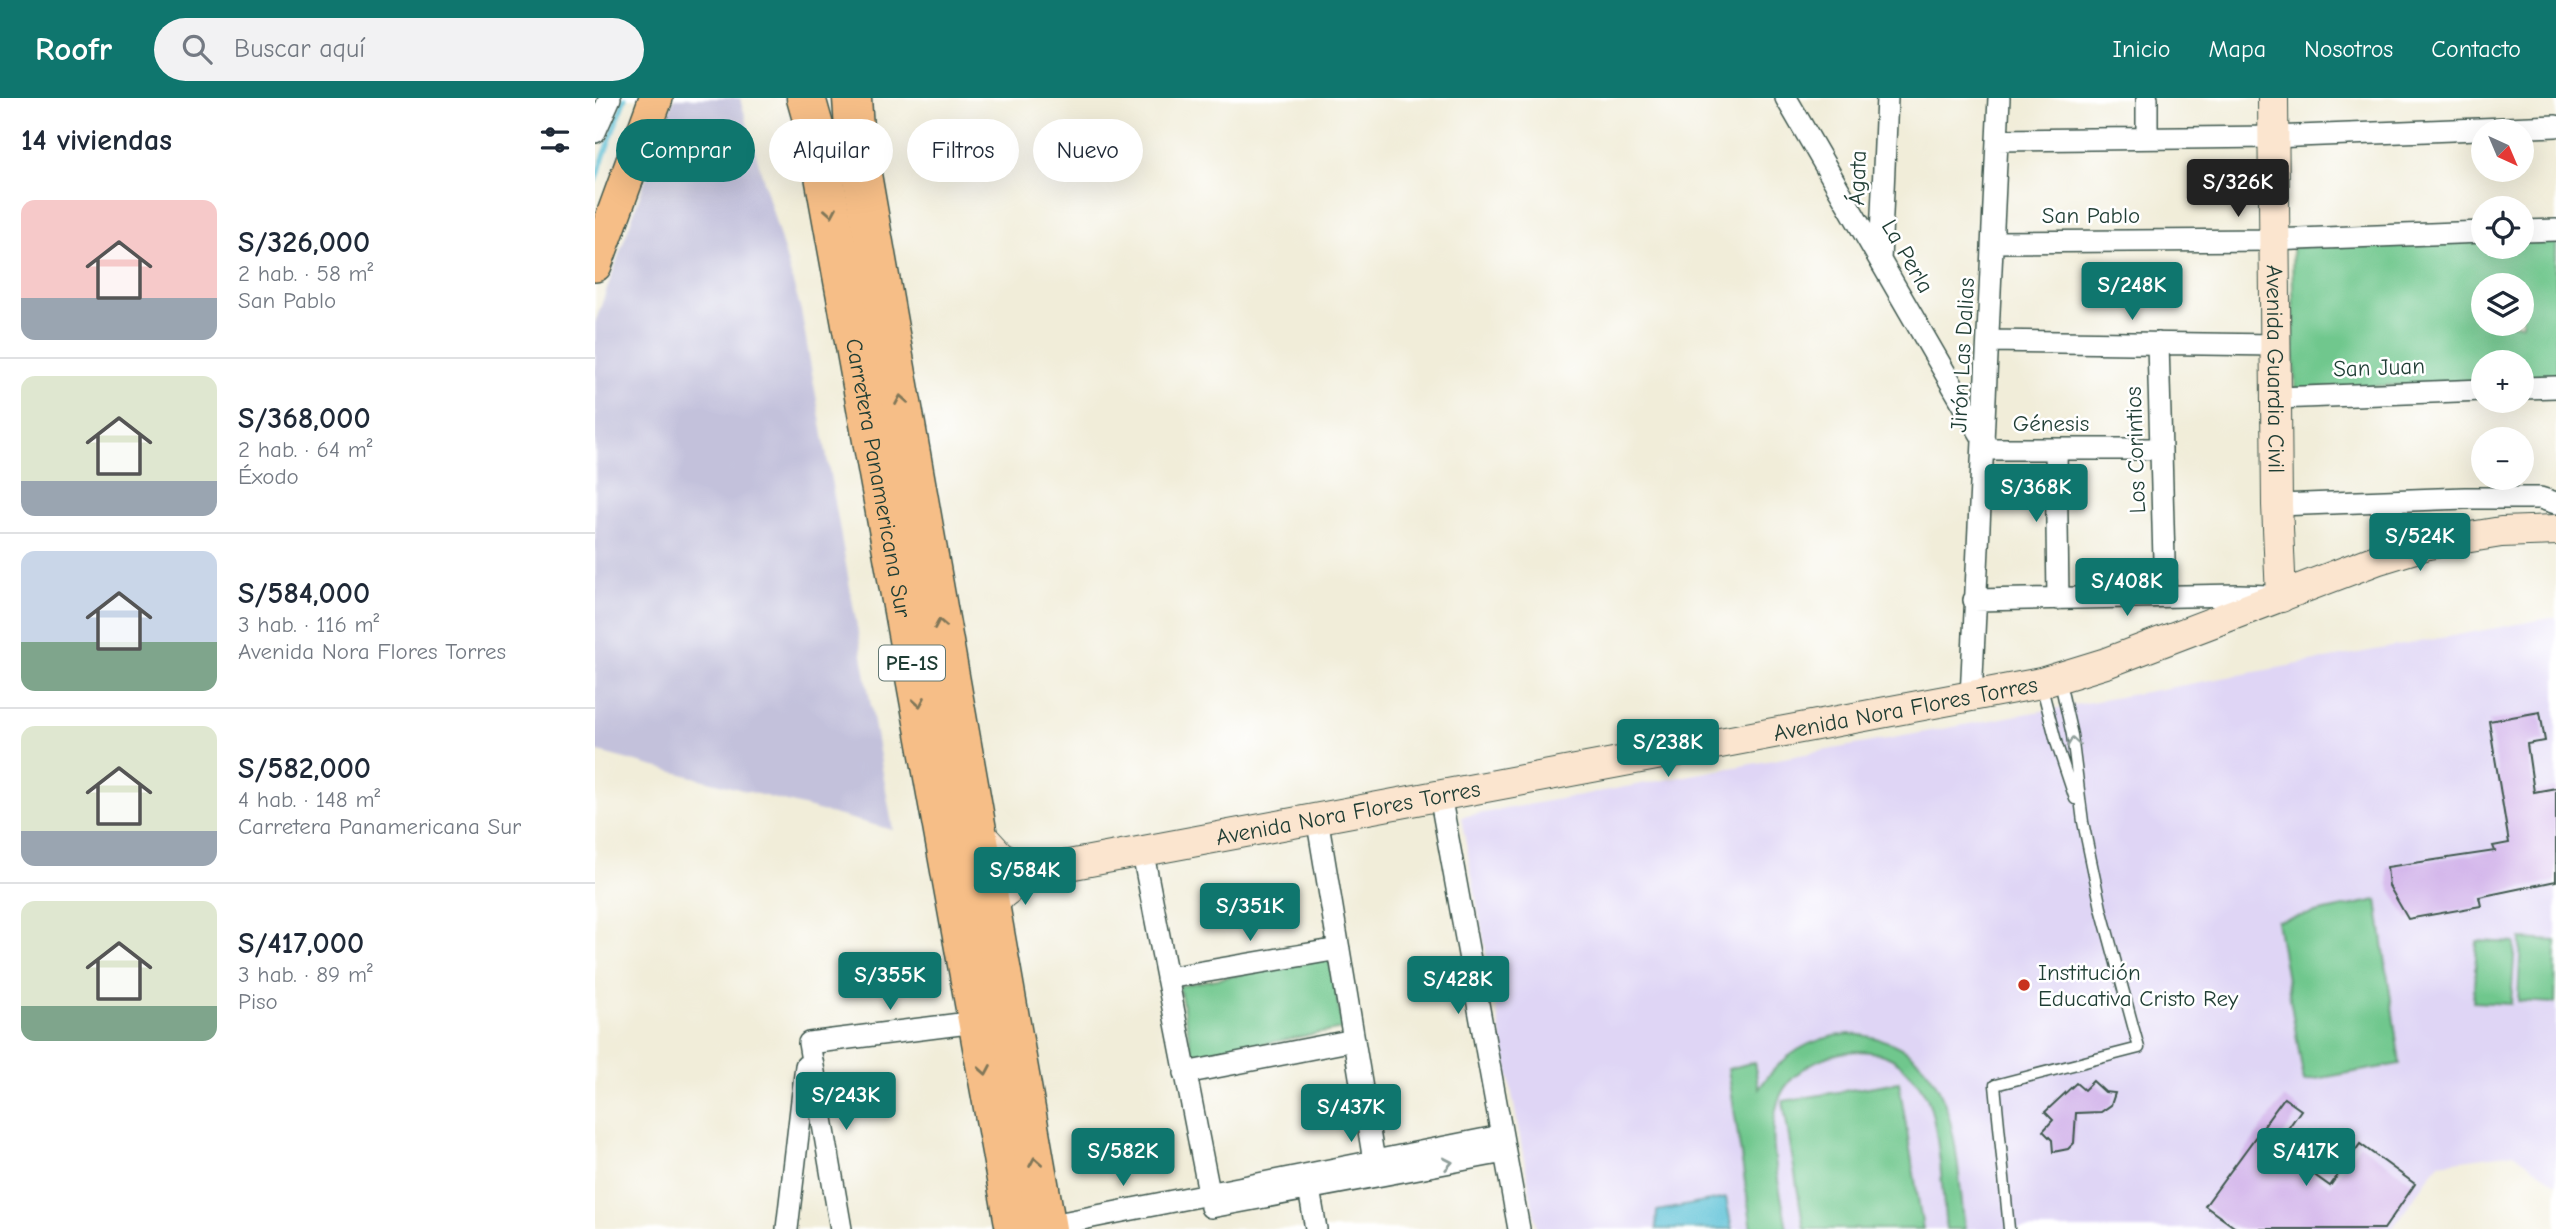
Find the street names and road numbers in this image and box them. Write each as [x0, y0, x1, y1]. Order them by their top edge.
street label: Ágata [1843, 150, 1872, 206]
street label: San Pablo [2042, 202, 2140, 229]
street label: La Perla [1876, 215, 1939, 298]
street label: Avenida Guardia Civil [2261, 265, 2290, 473]
street label: Jirón Las Dalias [1945, 277, 1980, 433]
street label: Carretera Panamericana Sur [840, 336, 917, 621]
street label: San Juan [2333, 352, 2425, 383]
street label: Los Corintios [2120, 386, 2151, 514]
street label: Génesis [2013, 410, 2089, 437]
road number: PE-1S [879, 646, 945, 680]
street label: Avenida Nora Flores Torres [1771, 671, 2040, 747]
street label: Avenida Nora Flores Torres [1214, 775, 1482, 851]

